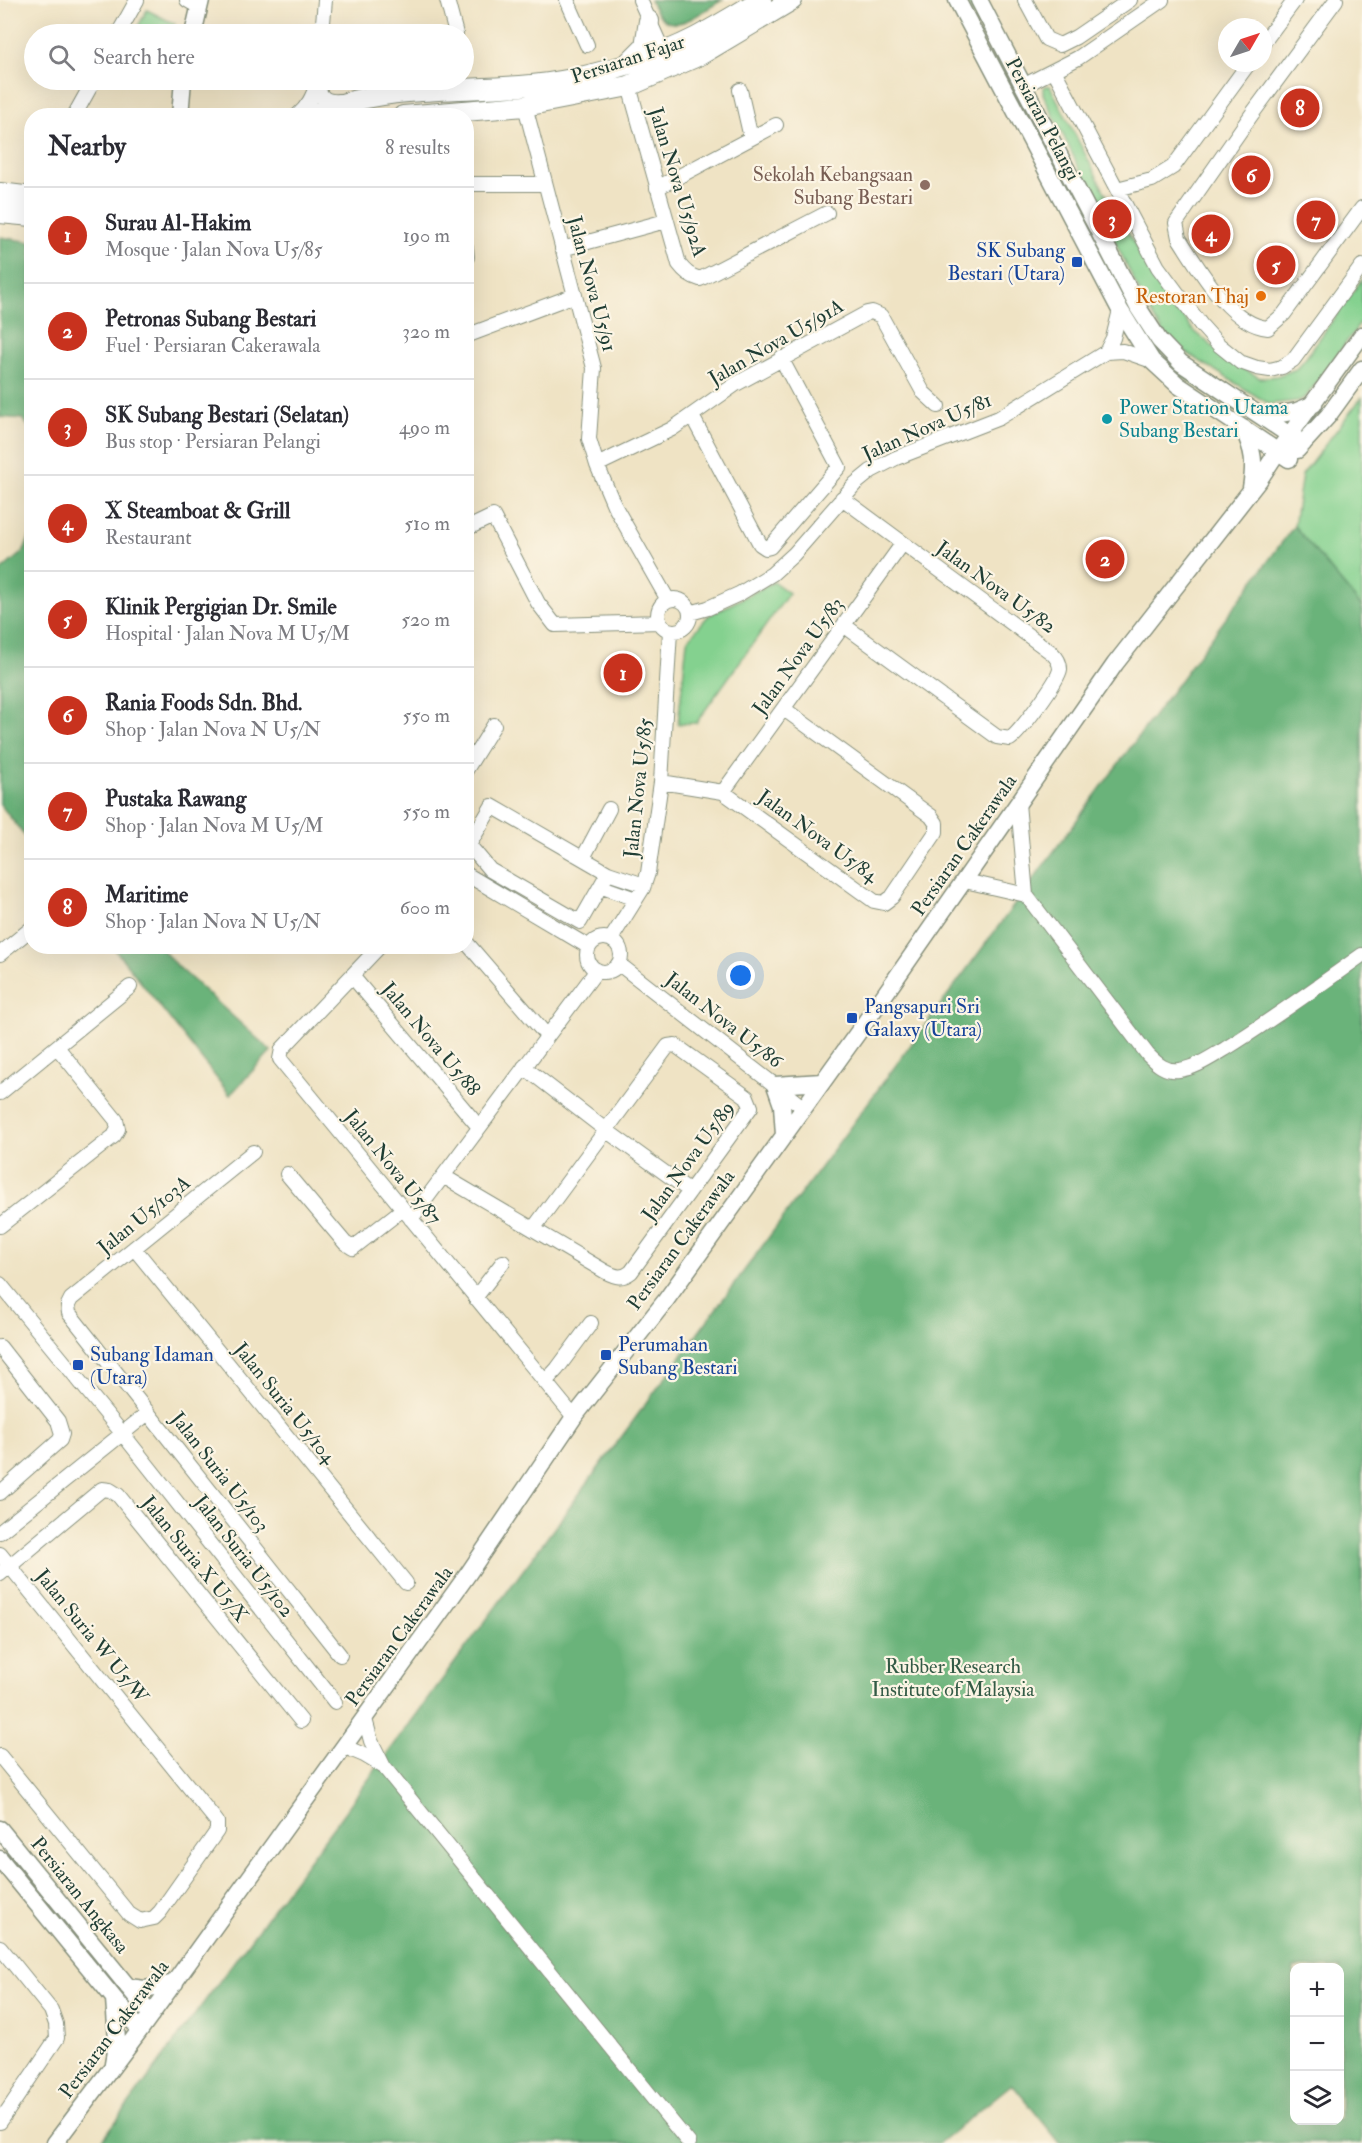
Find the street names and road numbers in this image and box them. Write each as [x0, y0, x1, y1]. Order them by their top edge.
street label: Persiaran Fajar [568, 29, 689, 89]
street label: Persiaran Pelangi [1000, 53, 1086, 185]
street label: Jalan Nova U5/92A [643, 103, 713, 260]
street label: Jalan Nova U5/91 [562, 212, 622, 355]
street label: Jalan Nova U5/91A [703, 293, 848, 391]
street label: Jalan Nova U5/81 [858, 387, 996, 467]
street label: Jalan Nova U5/82 [930, 535, 1061, 639]
street label: Jalan Nova U5/83 [746, 592, 849, 721]
street label: Jalan Nova U5/85 [618, 717, 658, 860]
street label: Persiaran Cakerawala [906, 769, 1023, 921]
street label: Jalan Nova U5/84 [752, 783, 884, 889]
street label: Jalan Nova U5/86 [660, 966, 788, 1074]
street label: Jalan Nova U5/88 [375, 976, 486, 1101]
street label: Jalan Nova U5/89 [636, 1096, 740, 1227]
street label: Jalan Nova U5/87 [338, 1104, 447, 1230]
street label: Persiaran Cakerawala [622, 1164, 741, 1315]
street label: Jalan U5/103A [92, 1170, 196, 1261]
street label: Jalan Suria U5/104 [228, 1337, 342, 1470]
street label: Jalan Suria U5/103 [165, 1406, 275, 1537]
street label: Jalan Suria U5/102 [188, 1489, 299, 1622]
street label: Jalan Suria X U5/X [136, 1490, 254, 1628]
street label: Persiaran Cakerawala [340, 1560, 459, 1711]
street label: Jalan Suria W U5/W [30, 1563, 154, 1709]
street label: Persiaran Angkasa [25, 1832, 135, 1959]
street label: Persiaran Cakerawala [54, 1954, 175, 2103]

